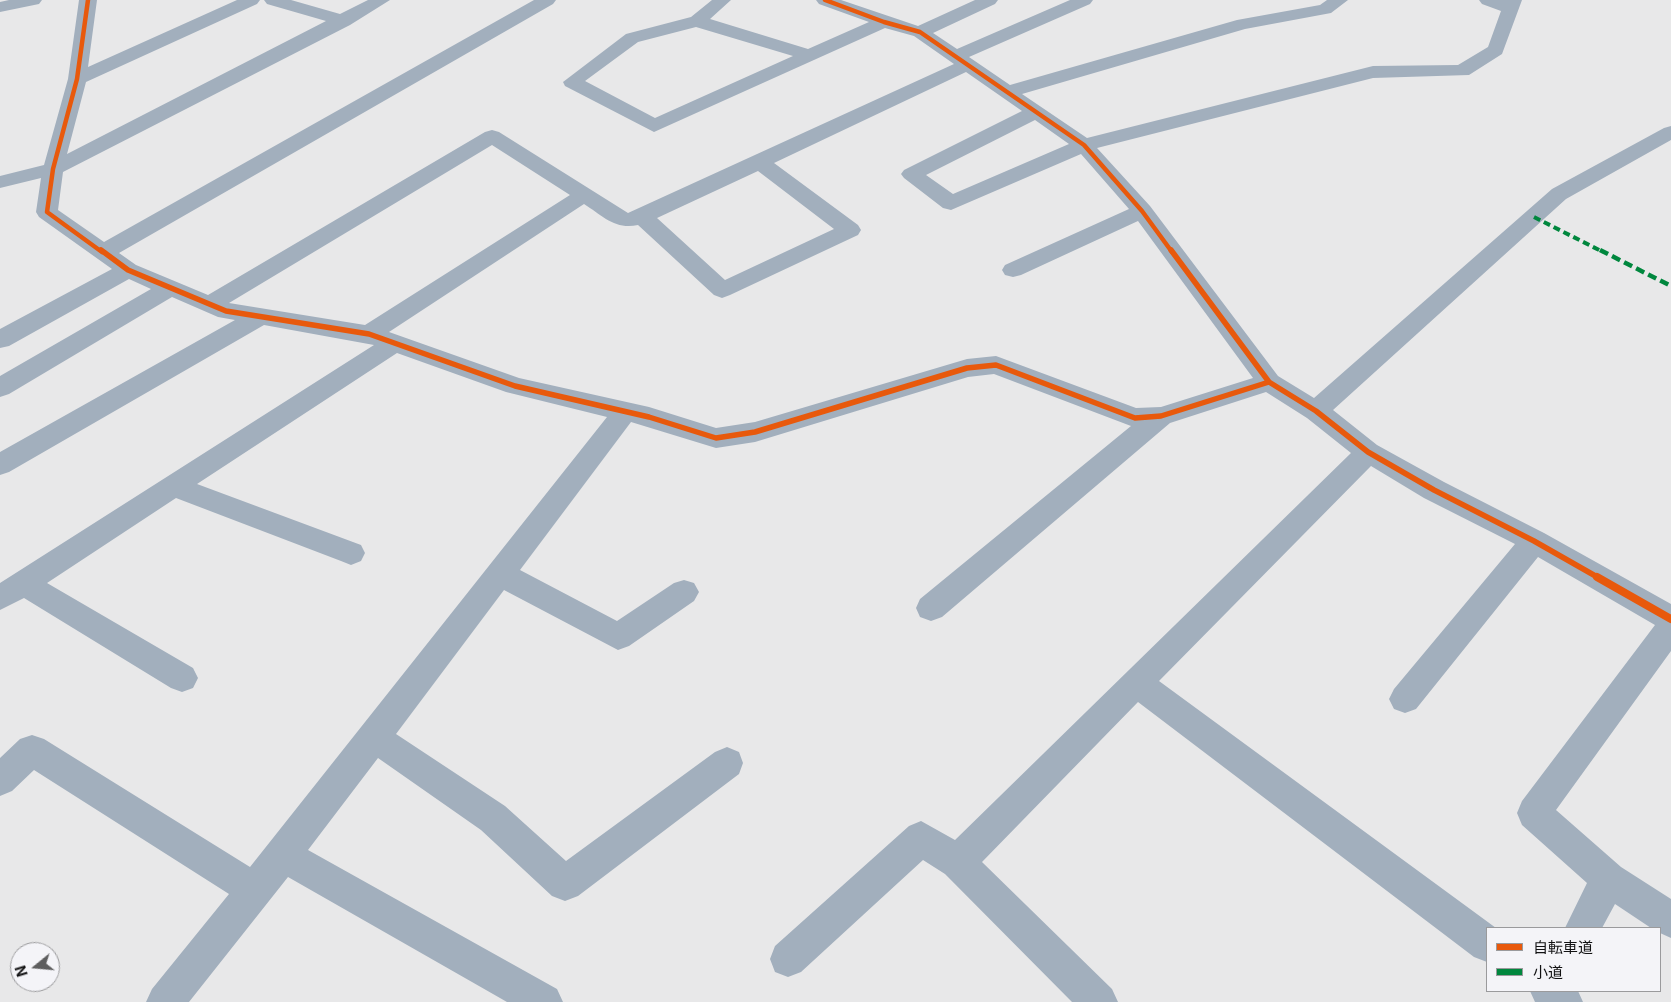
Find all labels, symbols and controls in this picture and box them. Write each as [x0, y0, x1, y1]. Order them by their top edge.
legend [1486, 927, 1661, 992]
text: 自転車道 [1533, 938, 1593, 957]
north arrow [10, 942, 60, 992]
text: 小道 [1533, 963, 1563, 982]
text: N [11, 964, 31, 979]

